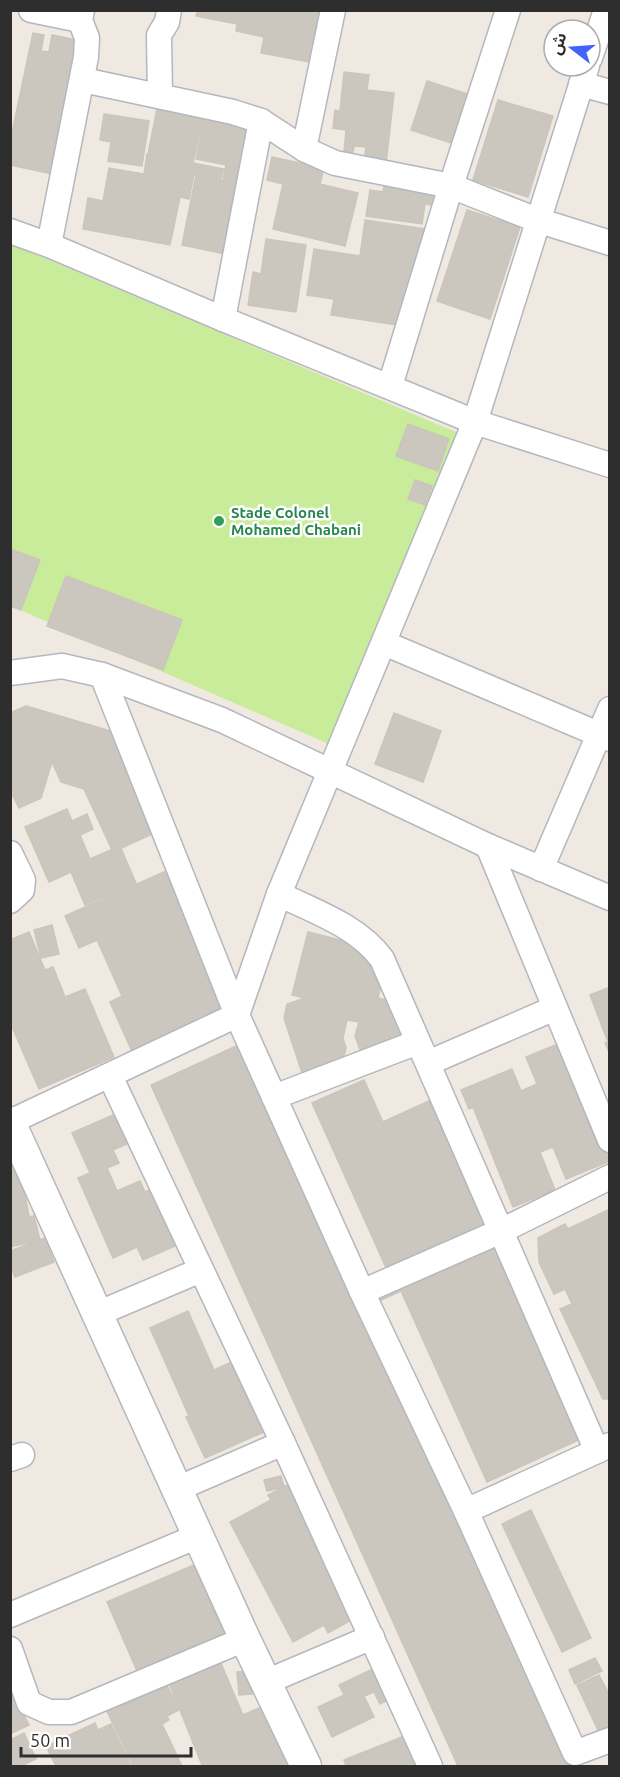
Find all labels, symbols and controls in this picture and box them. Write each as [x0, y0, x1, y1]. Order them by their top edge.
north arrow [542, 18, 602, 78]
text: ش [546, 30, 570, 57]
place label: Stade Colonel Mohamed Chabani [231, 504, 361, 538]
marker: Stade Colonel Mohamed Chabani [212, 514, 226, 528]
scale bar [21, 1720, 190, 1758]
text: 50 m [30, 1730, 70, 1750]

